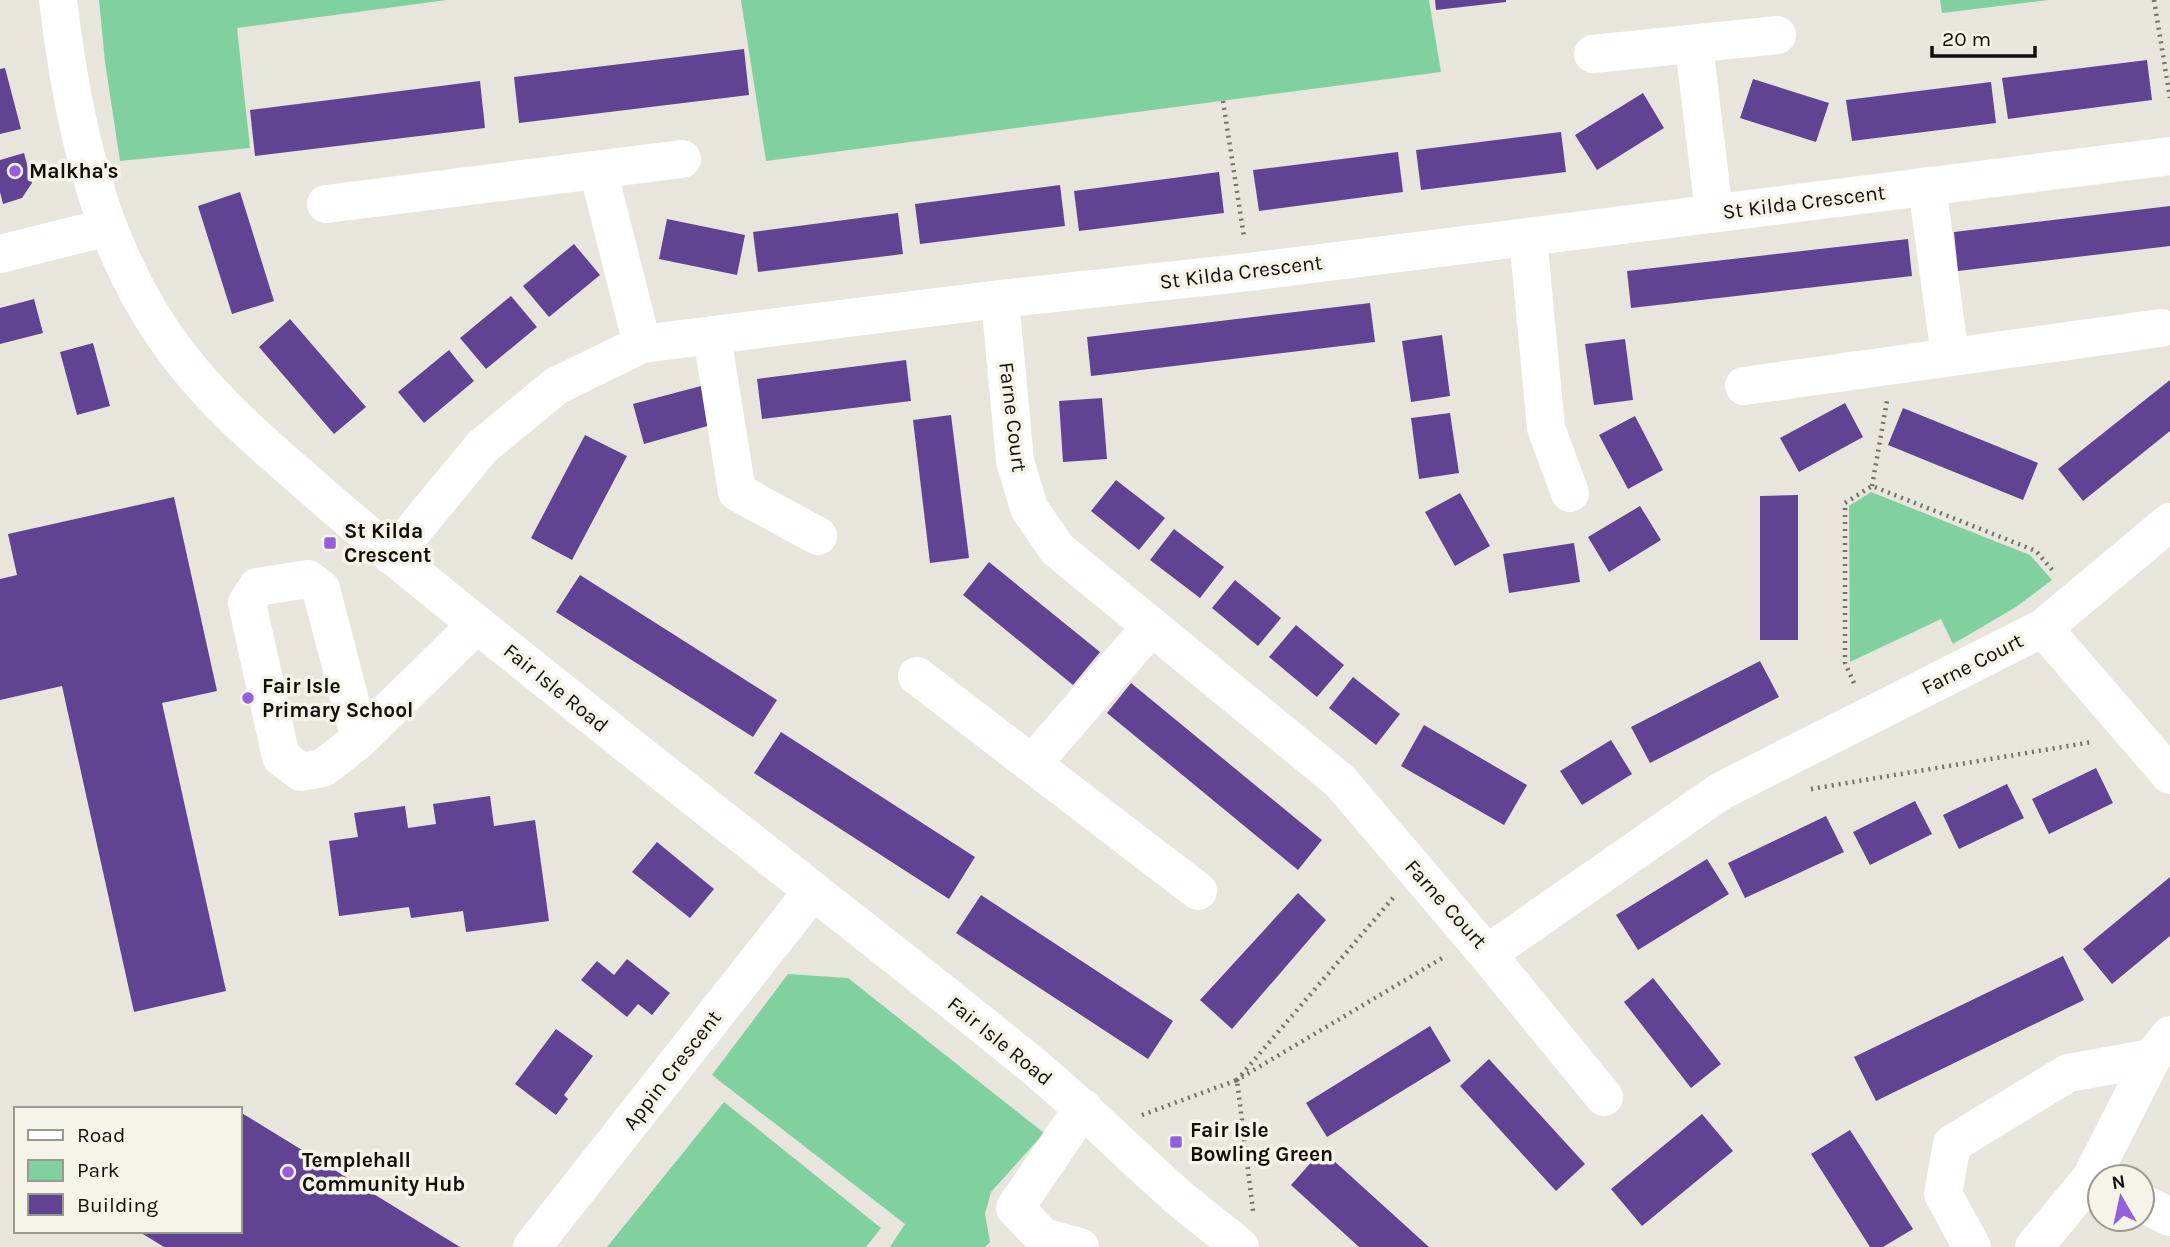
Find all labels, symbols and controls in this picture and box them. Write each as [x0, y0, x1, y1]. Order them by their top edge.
scale bar [1932, 14, 2035, 58]
text: 20 m [1942, 27, 1991, 51]
place label: Malkha's [29, 159, 119, 183]
marker: Malkha's [7, 163, 23, 179]
street label: St Kilda Crescent [1721, 180, 1887, 224]
street label: St Kilda Crescent [1158, 250, 1324, 294]
street label: Farne Court [994, 361, 1032, 473]
place label: St Kilda Crescent [344, 519, 431, 567]
marker: St Kilda Crescent [322, 535, 338, 551]
street label: Farne Court [1917, 628, 2027, 700]
street label: Fair Isle Road [499, 638, 613, 738]
place label: Fair Isle Primary School [262, 674, 413, 722]
marker: Fair Isle Primary School [240, 690, 256, 706]
street label: Farne Court [1400, 855, 1492, 953]
street label: Fair Isle Road [943, 991, 1057, 1091]
street label: Appin Crescent [618, 1005, 726, 1135]
legend [14, 1107, 242, 1233]
place label: Fair Isle Bowling Green [1190, 1118, 1333, 1166]
text: Road [77, 1123, 125, 1147]
marker: Fair Isle Bowling Green [1168, 1134, 1184, 1150]
place label: Templehall Community Hub [302, 1148, 465, 1196]
text: Park [77, 1158, 120, 1182]
north arrow [2086, 1163, 2156, 1233]
marker: Templehall Community Hub [280, 1164, 296, 1180]
text: N [2110, 1170, 2127, 1194]
text: Building [77, 1193, 158, 1217]

